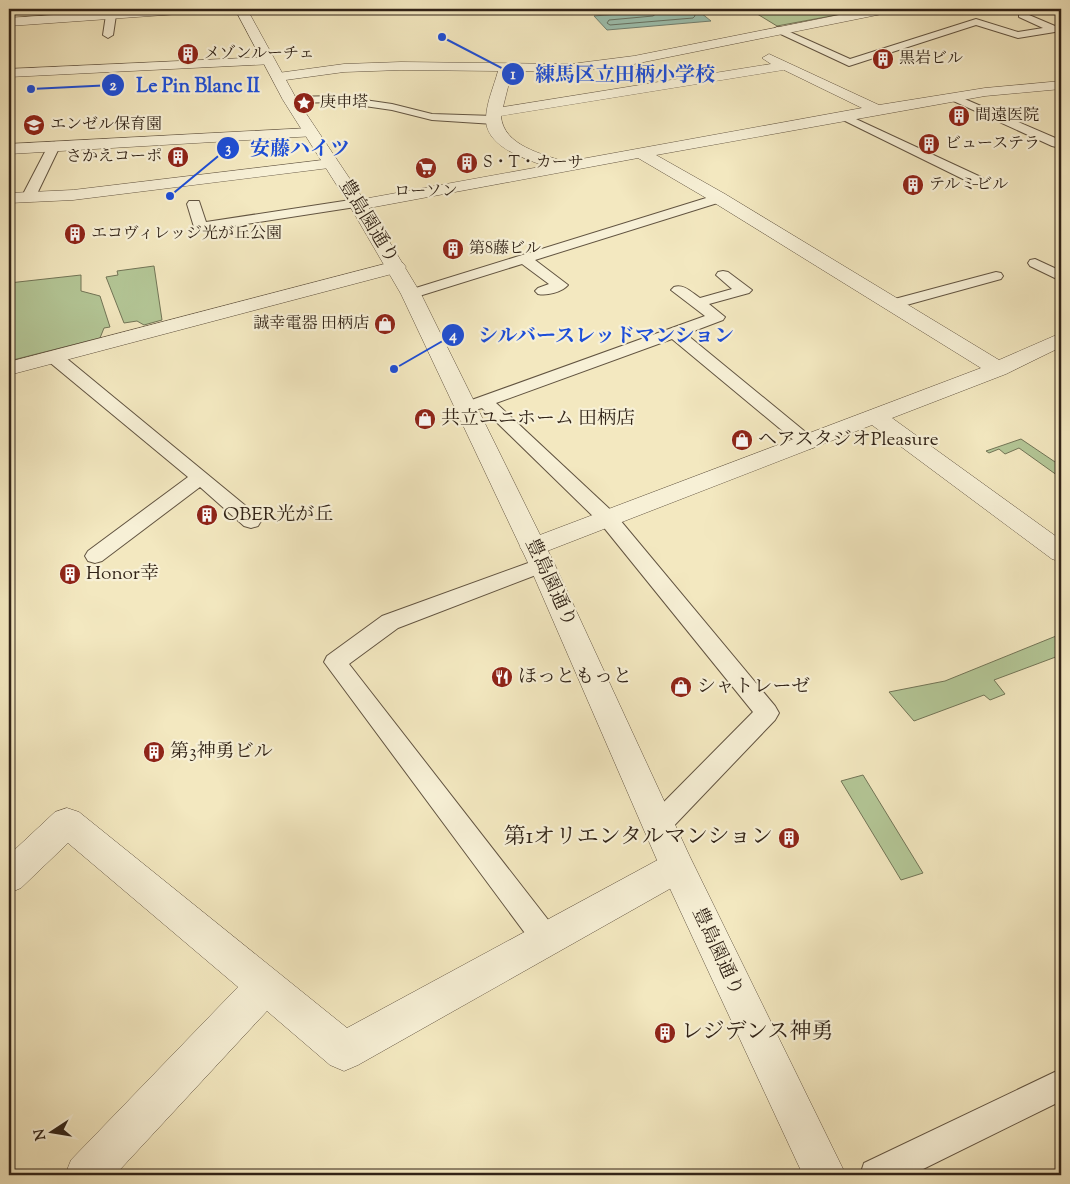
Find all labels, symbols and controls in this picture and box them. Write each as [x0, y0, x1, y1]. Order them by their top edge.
building icon: メゾンルーチェ [176, 42, 200, 66]
place label: メゾンルーチェ [204, 43, 315, 66]
building icon: 黒岩ビル [871, 47, 895, 71]
place label: 黒岩ビル [899, 48, 963, 71]
callout: 練馬区立田柄小学校 [500, 56, 725, 91]
text: 練馬区立田柄小学校 [535, 62, 715, 91]
text: 1 [510, 65, 516, 86]
callout: Le Pin Blanc II [101, 68, 269, 103]
text: Le Pin Blanc II [136, 73, 260, 102]
text: 2 [109, 76, 117, 97]
place icon: 庚申塔 [292, 91, 316, 115]
place label: 庚申塔 [320, 92, 368, 115]
building icon: 間遠医院 [947, 104, 971, 128]
place label: 間遠医院 [975, 105, 1039, 128]
school or university icon: エンゼル保育園 [22, 113, 46, 137]
place label: エンゼル保育園 [50, 114, 162, 137]
callout: 安藤ハイツ [215, 131, 360, 166]
building icon: ビューステラ [917, 132, 941, 156]
place label: ビューステラ [945, 133, 1040, 156]
text: 安藤ハイツ [250, 136, 350, 165]
text: 3 [225, 139, 231, 160]
building icon: さかえコーポ [166, 145, 190, 169]
place label: さかえコーポ [66, 146, 162, 169]
building icon: S・T・カーサ [455, 151, 479, 175]
place label: S・T・カーサ [483, 152, 584, 175]
supermarket icon: ローソン [414, 156, 438, 180]
building icon: テルミビル [901, 173, 925, 197]
place label: テルミビル [929, 174, 1008, 197]
street label: 豊島園通り [331, 175, 405, 269]
place label: ローソン [394, 181, 458, 204]
building icon: エコヴィレッジ光が丘公園 [63, 222, 87, 246]
place label: エコヴィレッジ光が丘公園 [91, 223, 282, 246]
building icon: 第8藤ビル [441, 237, 465, 261]
place label: 第8藤ビル [469, 238, 541, 261]
shop icon: 誠幸電器 田柄店 [373, 312, 397, 336]
place label: 誠幸電器 田柄店 [254, 313, 369, 336]
callout: シルバースレッドマンション [441, 317, 746, 352]
text: シルバースレッドマンション [478, 323, 734, 352]
text: 4 [448, 326, 457, 347]
place label: 共立ユニホーム 田柄店 [441, 406, 635, 433]
shop icon: 共立ユニホーム 田柄店 [413, 407, 437, 431]
place label: ヘアスタジオPleasure [758, 427, 939, 454]
shop icon: ヘアスタジオPleasure [730, 428, 754, 452]
place label: OBER光が丘 [223, 502, 333, 529]
building icon: OBER光が丘 [195, 503, 219, 527]
street label: 豊島園通り [518, 534, 582, 632]
place label: Honor幸 [86, 561, 159, 588]
building icon: Honor幸 [58, 562, 82, 586]
place label: ほっともっと [518, 664, 632, 691]
restaurant icon: ほっともっと [490, 665, 514, 689]
place label: シャトレーゼ [697, 674, 810, 701]
shop icon: シャトレーゼ [669, 675, 693, 699]
place label: 第3神勇ビル [170, 739, 273, 766]
building icon: 第3神勇ビル [142, 740, 166, 764]
place label: 第1オリエンタルマンション [504, 822, 773, 854]
building icon: 第1オリエンタルマンション [777, 826, 801, 850]
street label: 豊島園通り [685, 903, 749, 1001]
place label: レジデンス神勇 [681, 1017, 833, 1049]
building icon: レジデンス神勇 [653, 1021, 677, 1045]
north arrow [28, 1106, 78, 1156]
text: N [30, 1127, 52, 1142]

